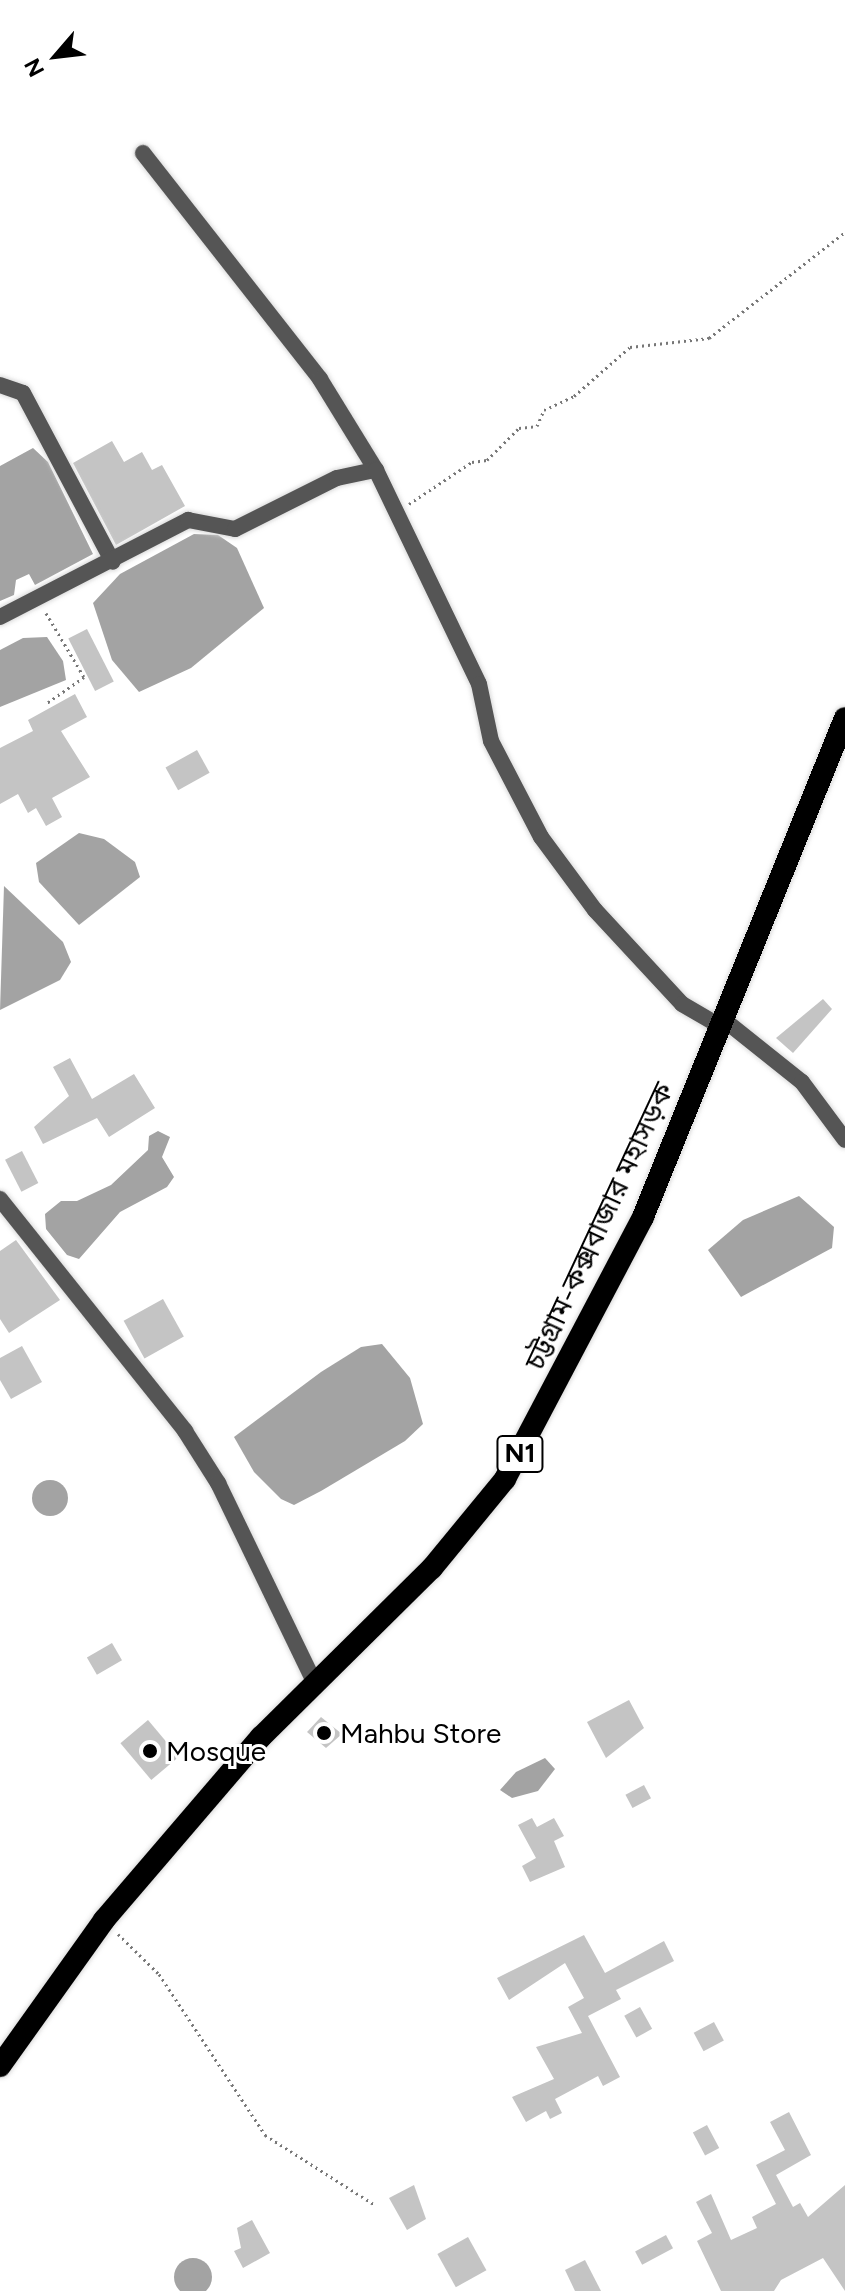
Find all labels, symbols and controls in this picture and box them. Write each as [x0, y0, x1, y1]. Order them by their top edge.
north arrow [16, 16, 96, 96]
text: N [18, 54, 50, 81]
street label: চট্টগ্রাম-কক্সবাজার মহাসড়ক [518, 1077, 680, 1375]
road number: N1 [496, 1432, 544, 1476]
place label: Mahbu Store [340, 1716, 501, 1750]
marker: Mahbu Store [315, 1724, 333, 1742]
place label: Mosque [166, 1734, 266, 1768]
marker: Mosque [141, 1742, 159, 1760]

